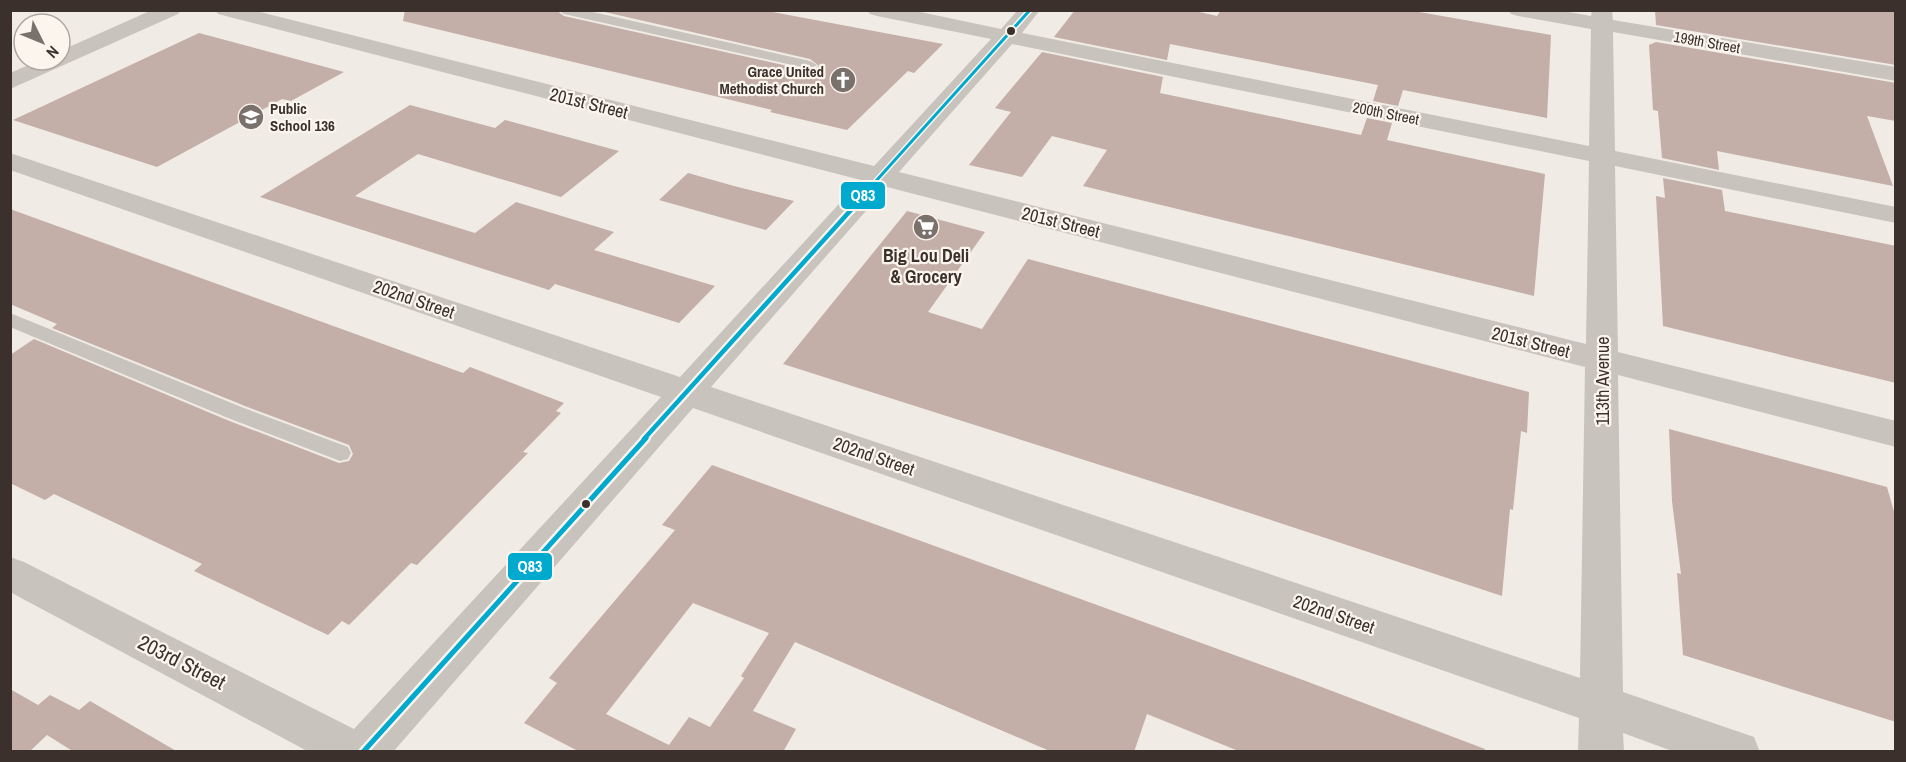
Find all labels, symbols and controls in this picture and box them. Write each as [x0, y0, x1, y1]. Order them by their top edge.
north arrow [12, 12, 72, 72]
unlabelled marker [1005, 25, 1017, 37]
street label: 199th Street [1672, 26, 1742, 58]
text: N [42, 41, 64, 63]
place label: Grace United Methodist Church [719, 61, 824, 99]
church icon: Grace United Methodist Church [828, 65, 858, 95]
street label: 201st Street [547, 81, 631, 125]
street label: 200th Street [1351, 96, 1421, 130]
place label: Public School 136 [270, 98, 335, 136]
school or university icon: Public School 136 [236, 102, 266, 132]
line badge: Q83 [840, 181, 886, 210]
text: Q83 [851, 184, 875, 206]
street label: 201st Street [1019, 200, 1103, 244]
supermarket icon: Big Lou Deli & Grocery [911, 212, 941, 242]
place label: Big Lou Deli & Grocery [883, 243, 969, 289]
street label: 202nd Street [370, 273, 458, 325]
street label: 201st Street [1489, 320, 1573, 364]
street label: 113th Avenue [1590, 337, 1615, 425]
street label: 202nd Street [830, 430, 918, 482]
unlabelled marker [580, 498, 592, 510]
line badge: Q83 [507, 552, 553, 581]
text: Q83 [518, 555, 542, 577]
street label: 202nd Street [1290, 588, 1378, 640]
street label: 203rd Street [133, 628, 231, 697]

